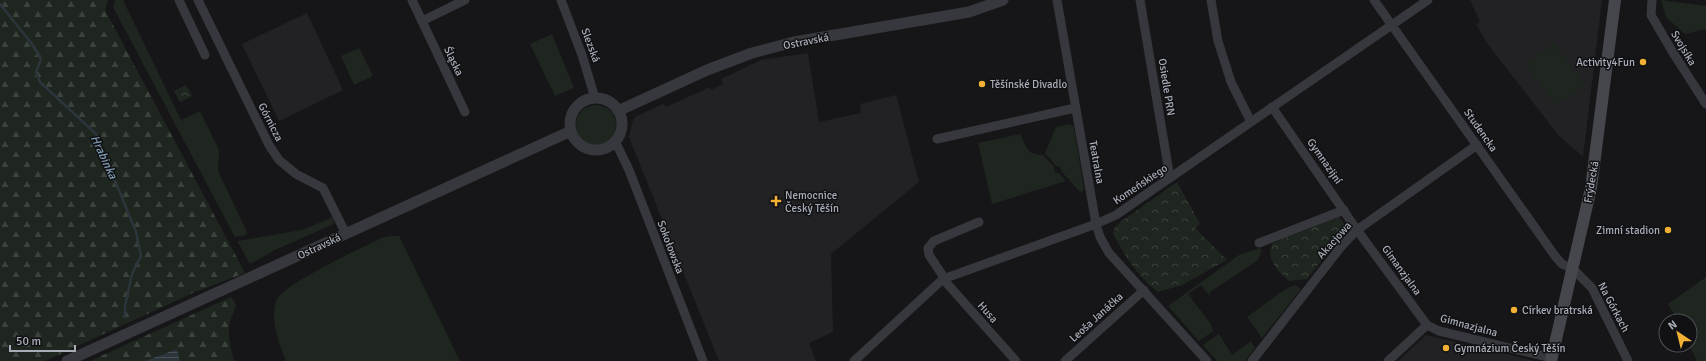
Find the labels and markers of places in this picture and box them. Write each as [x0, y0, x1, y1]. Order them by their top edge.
place label: Activity4Fun [1576, 56, 1635, 69]
marker: Activity4Fun [1638, 57, 1648, 67]
place label: Těšínské Divadlo [990, 78, 1068, 91]
marker: Těšínské Divadlo [977, 79, 987, 89]
place label: Nemocnice Český Těšín [785, 189, 839, 215]
marker: Nemocnice Český Těšín [770, 195, 782, 207]
place label: Zimní stadion [1596, 224, 1660, 237]
marker: Zimní stadion [1663, 225, 1673, 235]
place label: Církev bratrská [1522, 304, 1593, 317]
marker: Církev bratrská [1509, 305, 1519, 315]
place label: Gymnázium Český Těšín [1454, 341, 1566, 355]
marker: Gymnázium Český Těšín [1441, 343, 1451, 353]

